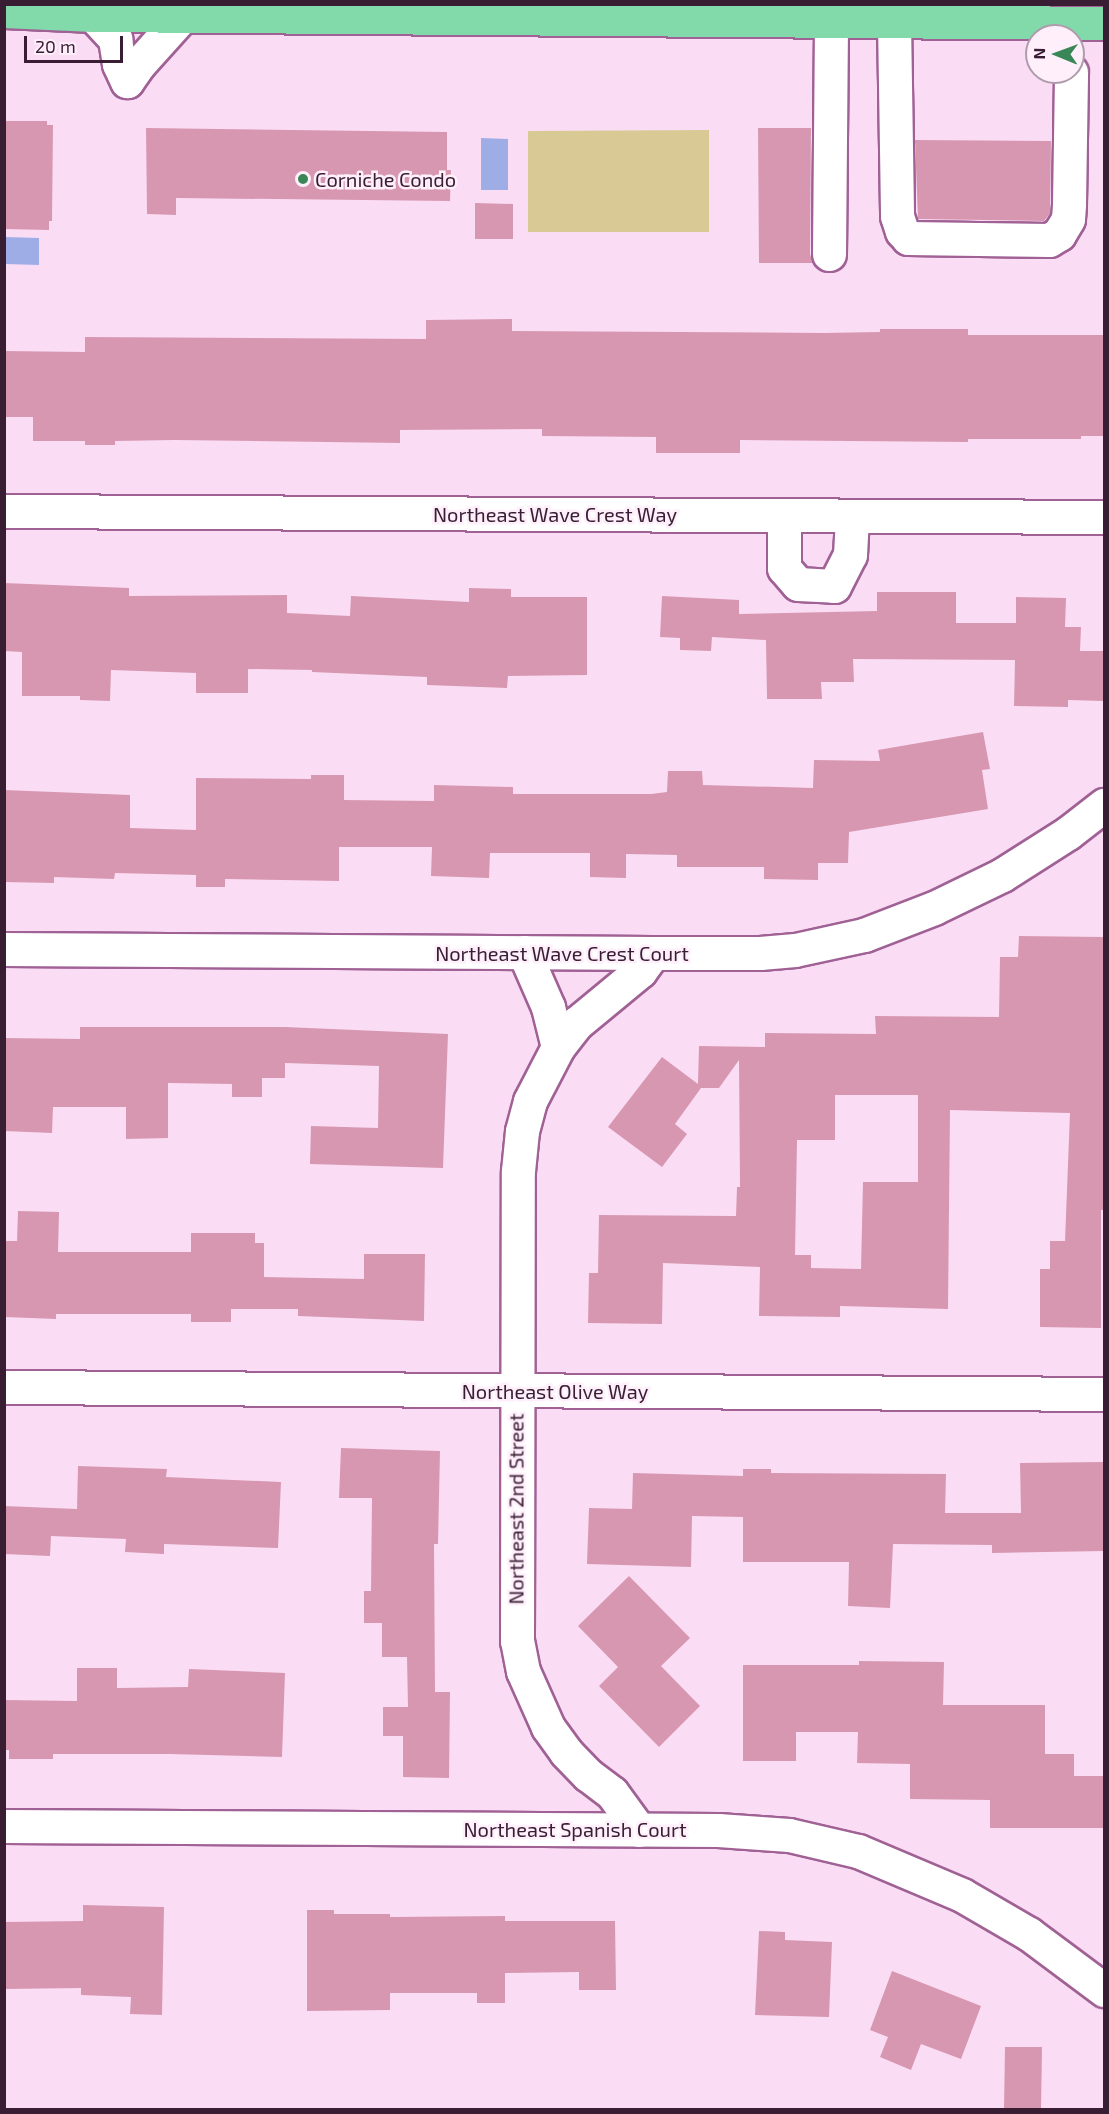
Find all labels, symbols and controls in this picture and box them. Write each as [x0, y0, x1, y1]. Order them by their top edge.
scale bar [27, 24, 126, 62]
north arrow [1025, 24, 1085, 84]
text: 20 m [35, 35, 76, 57]
text: N [1029, 48, 1048, 60]
place label: Corniche Condo [315, 167, 456, 191]
marker: Corniche Condo [296, 172, 310, 186]
street label: Northeast Wave Crest Way [433, 502, 677, 526]
street label: Northeast Wave Crest Court [435, 941, 689, 965]
street label: Northeast Olive Way [462, 1379, 648, 1403]
street label: Northeast 2nd Street [504, 1413, 528, 1605]
street label: Northeast Spanish Court [463, 1817, 687, 1841]

